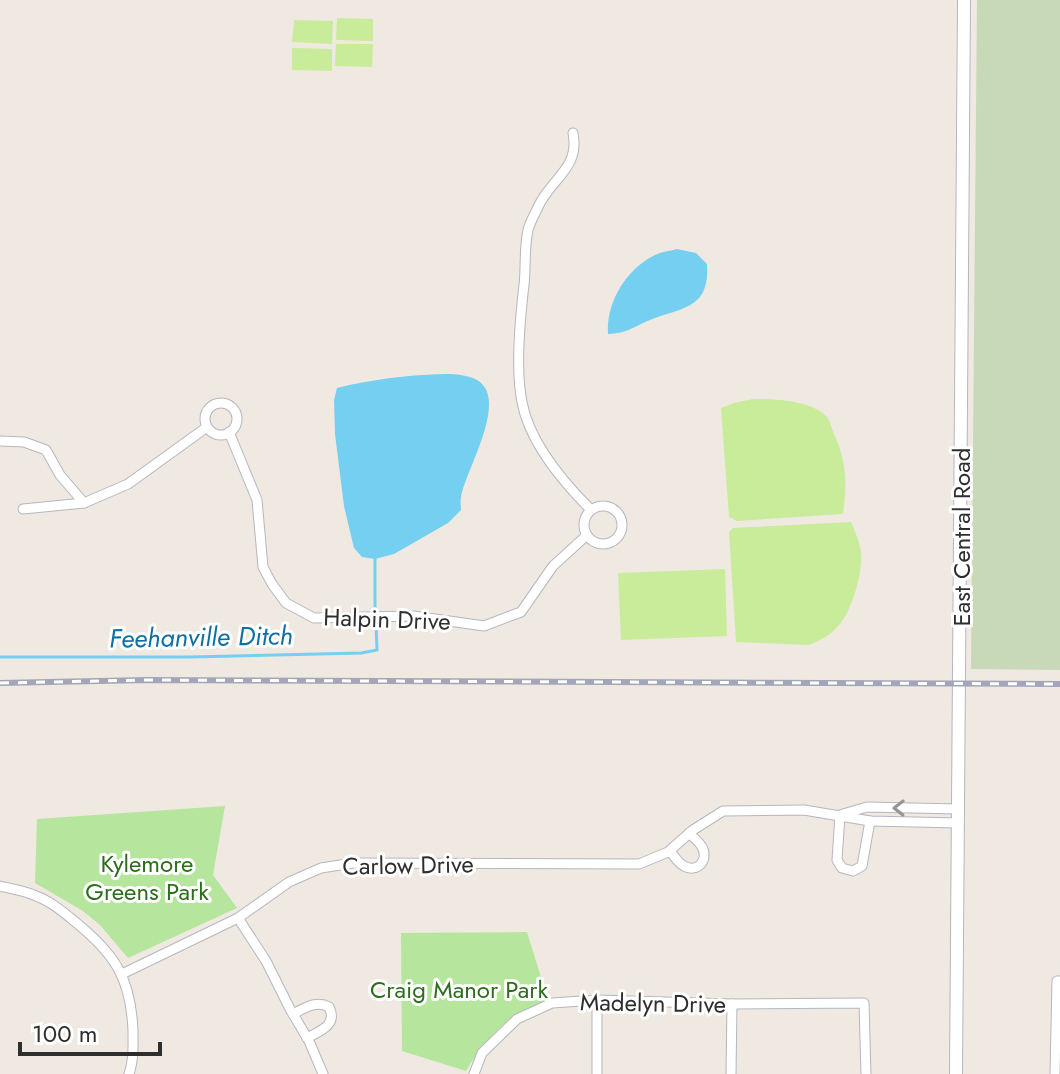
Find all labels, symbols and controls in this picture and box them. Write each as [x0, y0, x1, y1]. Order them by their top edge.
street label: East Central Road [944, 448, 979, 626]
street label: Halpin Drive [323, 599, 451, 639]
water label: Feehanville Ditch [109, 616, 293, 658]
one-way arrow [892, 799, 905, 816]
park label: Kylemore Greens Park [85, 846, 209, 909]
street label: Carlow Drive [342, 846, 474, 884]
park label: Craig Manor Park [370, 972, 549, 1007]
street label: Madelyn Drive [580, 984, 726, 1022]
scale bar [20, 1006, 160, 1056]
text: 100 m [32, 1016, 98, 1051]

